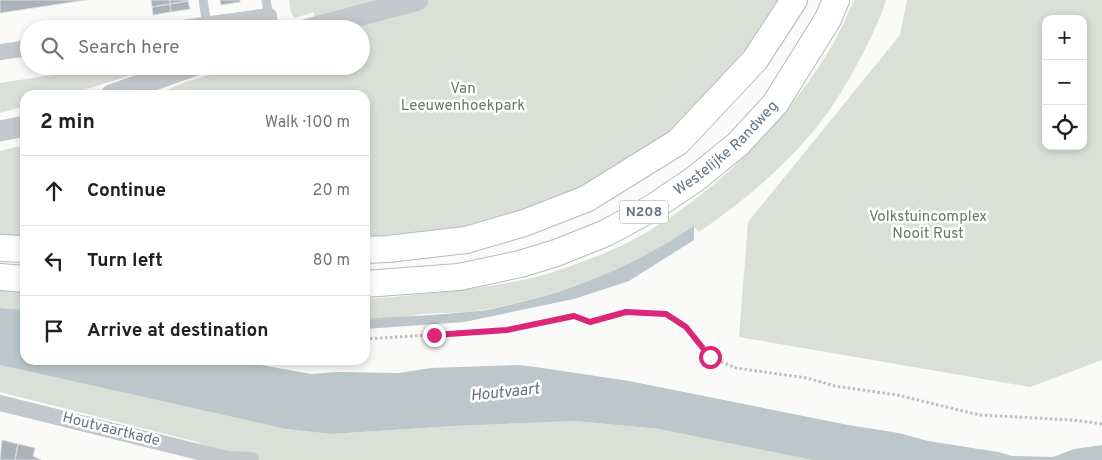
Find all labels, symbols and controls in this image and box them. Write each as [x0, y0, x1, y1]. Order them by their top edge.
map controls [1042, 15, 1087, 150]
button: + [1042, 15, 1087, 60]
search box [20, 20, 370, 75]
icon: search [38, 34, 66, 62]
text: Search here [78, 36, 180, 60]
button: − [1042, 60, 1087, 105]
park label: Van Leeuwenhoekpark [401, 80, 525, 116]
street label: Westelijke Randweg [670, 97, 783, 200]
button: locate [1042, 105, 1087, 150]
text: 2 min [40, 109, 95, 136]
text: Walk · 100 m [265, 113, 350, 133]
icon: ahead [40, 177, 68, 205]
text: Continue [87, 179, 166, 203]
text: 20 m [313, 181, 350, 201]
road number: N208 [620, 200, 668, 223]
park label: Volkstuincomplex Nooit Rust [869, 208, 987, 244]
icon: left [40, 247, 68, 275]
text: Turn left [87, 249, 163, 273]
text: 80 m [313, 251, 350, 271]
icon: arrive [40, 317, 68, 345]
text: Arrive at destination [87, 319, 268, 343]
route end [423, 324, 446, 347]
route start [699, 346, 722, 369]
water label: Houtvaart [469, 379, 542, 407]
street label: Houtvaartkade [60, 409, 162, 451]

